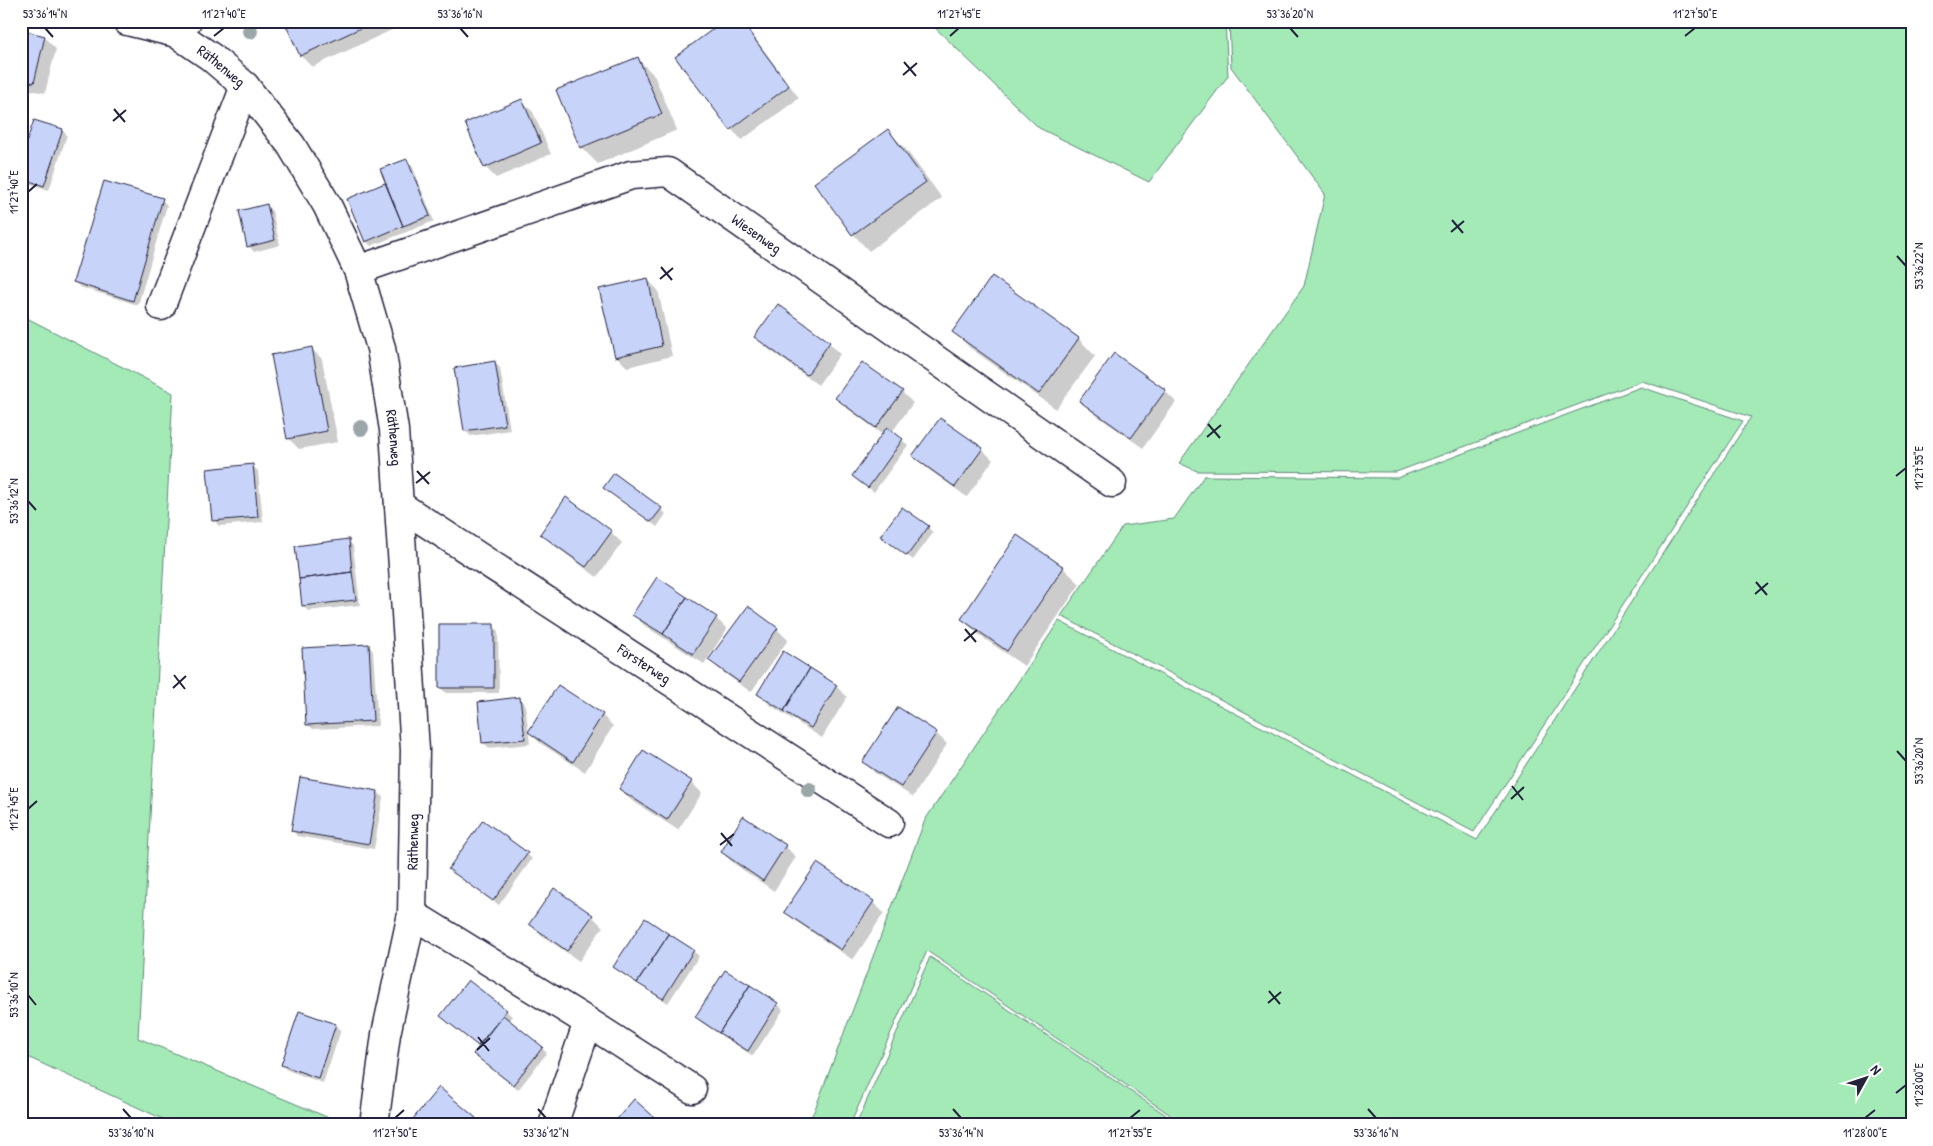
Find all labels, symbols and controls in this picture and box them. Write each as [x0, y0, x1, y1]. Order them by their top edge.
text: 53°36'14"N [23, 5, 67, 22]
text: 11°27'40"E [202, 5, 247, 22]
text: 53°36'16"N [438, 5, 482, 22]
text: 11°27'45"E [937, 5, 981, 22]
text: 53°36'20"N [1267, 5, 1313, 22]
text: 11°27'50"E [1673, 5, 1718, 22]
street label: Räthenweg [193, 40, 250, 92]
text: 11°27'40"E [5, 169, 22, 214]
street label: Wiesenweg [727, 209, 786, 259]
text: 53°36'22"N [1910, 243, 1927, 289]
street label: Räthenweg [381, 408, 407, 467]
text: 11°27'55"E [1910, 445, 1927, 490]
text: 53°36'12"N [5, 478, 22, 524]
street label: Försterweg [613, 638, 675, 689]
text: 53°36'20"N [1910, 738, 1927, 784]
text: 11°27'45"E [5, 787, 22, 831]
street label: Räthenweg [402, 813, 423, 870]
text: 53°36'10"N [5, 972, 22, 1018]
north arrow [1840, 1054, 1890, 1104]
text: N [1867, 1060, 1886, 1079]
text: 11°28'00"E [1910, 1062, 1927, 1107]
text: 53°36'10"N [108, 1124, 154, 1141]
text: 11°27'50"E [373, 1124, 418, 1141]
text: 53°36'12"N [523, 1124, 569, 1141]
text: 53°36'14"N [939, 1124, 983, 1141]
text: 11°27'55"E [1108, 1124, 1153, 1141]
text: 53°36'16"N [1354, 1124, 1398, 1141]
text: 11°28'00"E [1843, 1124, 1888, 1141]

